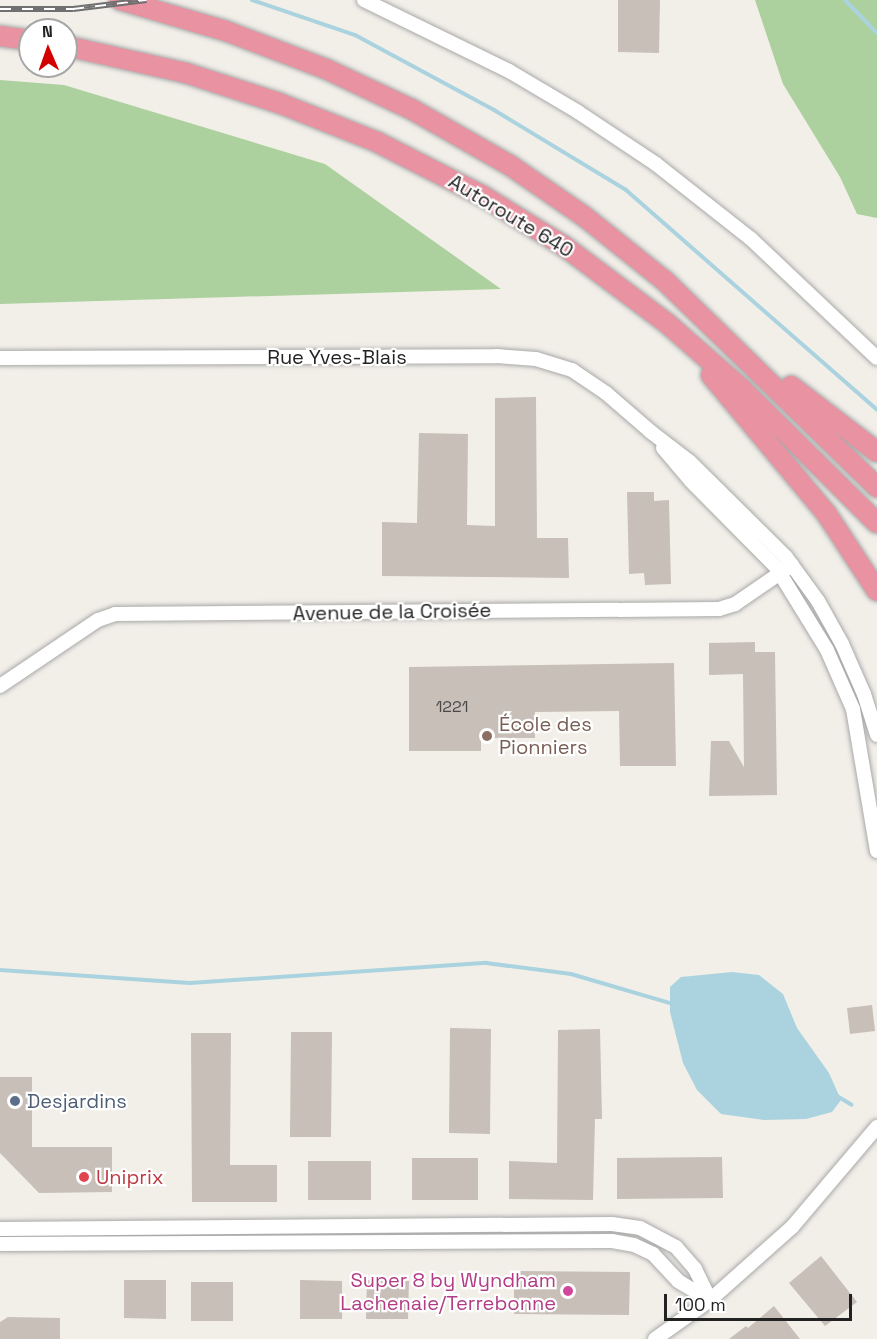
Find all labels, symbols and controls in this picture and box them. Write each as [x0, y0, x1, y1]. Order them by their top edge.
north arrow [18, 18, 78, 78]
text: N [42, 21, 53, 42]
street label: Autoroute 640 [444, 169, 578, 263]
street label: Rue Yves-Blais [267, 345, 407, 369]
street label: Avenue de la Croisée [292, 598, 492, 626]
house number: 1221 [436, 697, 468, 717]
place label: École des Pionniers [499, 712, 592, 759]
marker: École des Pionniers [480, 729, 494, 743]
place label: Desjardins [27, 1089, 127, 1113]
marker: Desjardins [8, 1094, 22, 1108]
place label: Uniprix [96, 1165, 164, 1189]
marker: Uniprix [77, 1170, 91, 1184]
place label: Super 8 by Wyndham Lachenaie/Terrebonne [340, 1268, 556, 1315]
scale bar [667, 1282, 854, 1320]
marker: Super 8 by Wyndham Lachenaie/Terrebonne [561, 1284, 575, 1298]
text: 100 m [675, 1293, 726, 1316]

